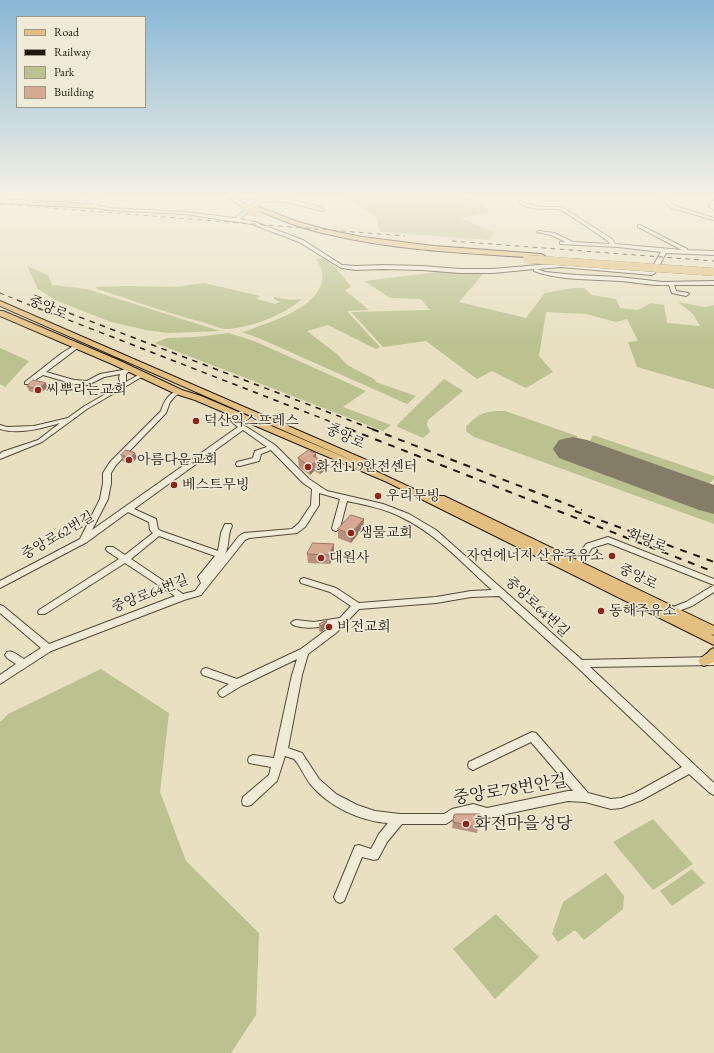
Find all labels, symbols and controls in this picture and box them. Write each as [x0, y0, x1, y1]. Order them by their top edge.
legend [16, 16, 146, 108]
text: Road [54, 24, 79, 40]
text: Railway [54, 44, 91, 60]
text: Park [54, 64, 74, 80]
text: Building [54, 84, 94, 100]
street label: 중앙로 [26, 292, 70, 324]
place label: 씨뿌리는교회 [46, 382, 127, 398]
marker: 씨뿌리는교회 [33, 385, 43, 395]
place label: 덕산익스프레스 [204, 413, 299, 429]
marker: 덕산익스프레스 [191, 416, 201, 426]
street label: 중앙로 [323, 421, 367, 453]
place label: 아름다운교회 [137, 452, 218, 468]
marker: 아름다운교회 [124, 455, 134, 465]
place label: 화전119안전센터 [316, 459, 417, 475]
marker: 화전119안전센터 [303, 462, 313, 472]
place label: 베스트무빙 [182, 477, 250, 493]
marker: 베스트무빙 [169, 480, 179, 490]
place label: 우리무빙 [386, 488, 440, 504]
marker: 우리무빙 [373, 491, 383, 501]
street label: 중앙로62번길 [19, 508, 97, 564]
place label: 샘물교회 [359, 525, 413, 541]
street label: 화랑로 [625, 526, 669, 556]
marker: 샘물교회 [346, 528, 356, 538]
place label: 자연에너지 산유주유소 [466, 548, 604, 564]
place label: 대원사 [329, 550, 370, 566]
marker: 자연에너지 산유주유소 [607, 551, 617, 561]
marker: 대원사 [316, 553, 326, 563]
street label: 중앙로 [616, 561, 660, 593]
street label: 중앙로64번길 [109, 572, 191, 616]
street label: 중앙로64번길 [502, 573, 572, 641]
place label: 동해주유소 [609, 603, 677, 619]
marker: 동해주유소 [596, 606, 606, 616]
place label: 비전교회 [337, 619, 391, 635]
marker: 비전교회 [324, 622, 334, 632]
street label: 중앙로78번안길 [452, 771, 568, 809]
place label: 화전마을성당 [474, 814, 573, 834]
marker: 화전마을성당 [461, 819, 471, 829]

